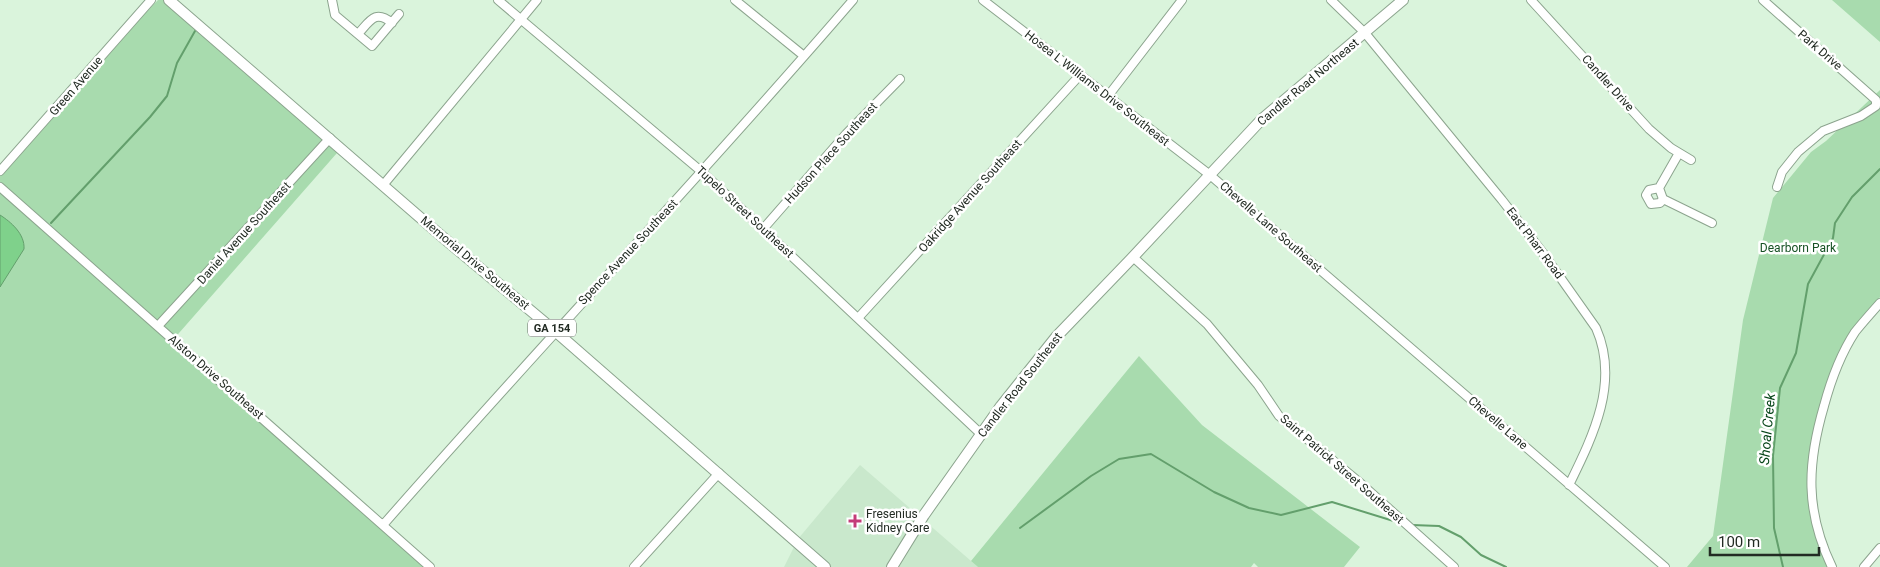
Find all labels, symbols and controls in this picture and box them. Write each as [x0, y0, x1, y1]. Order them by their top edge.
street label: Hosea L Williams Drive Southeast [1022, 27, 1172, 149]
street label: Park Drive [1795, 27, 1845, 73]
street label: Candler Road Northeast [1255, 35, 1362, 128]
street label: Candler Drive [1579, 52, 1637, 114]
street label: Green Avenue [47, 54, 105, 118]
street label: Hudson Place Southeast [782, 99, 880, 206]
street label: Oakridge Avenue Southeast [916, 137, 1024, 255]
street label: Tupelo Street Southeast [693, 163, 797, 261]
street label: Daniel Avenue Southeast [194, 179, 294, 287]
street label: Chevelle Lane Southeast [1217, 179, 1325, 275]
street label: Spence Avenue Southeast [576, 196, 681, 308]
street label: East Pharr Road [1504, 205, 1566, 281]
street label: Memorial Drive Southeast [418, 213, 532, 313]
park label: Dearborn Park [1760, 241, 1837, 255]
road number: GA 154 [528, 319, 576, 336]
street label: Candler Road Southeast [975, 330, 1065, 440]
street label: Alston Drive Southeast [166, 332, 266, 422]
water label: Shoal Creek [1756, 391, 1778, 466]
street label: Chevelle Lane [1465, 393, 1531, 453]
street label: Saint Patrick Street Southeast [1277, 412, 1407, 527]
place label: Fresenius Kidney Care [866, 507, 929, 535]
marker: Fresenius Kidney Care [848, 514, 862, 528]
scale bar [1710, 524, 1819, 556]
text: 100 m [1718, 533, 1760, 551]

